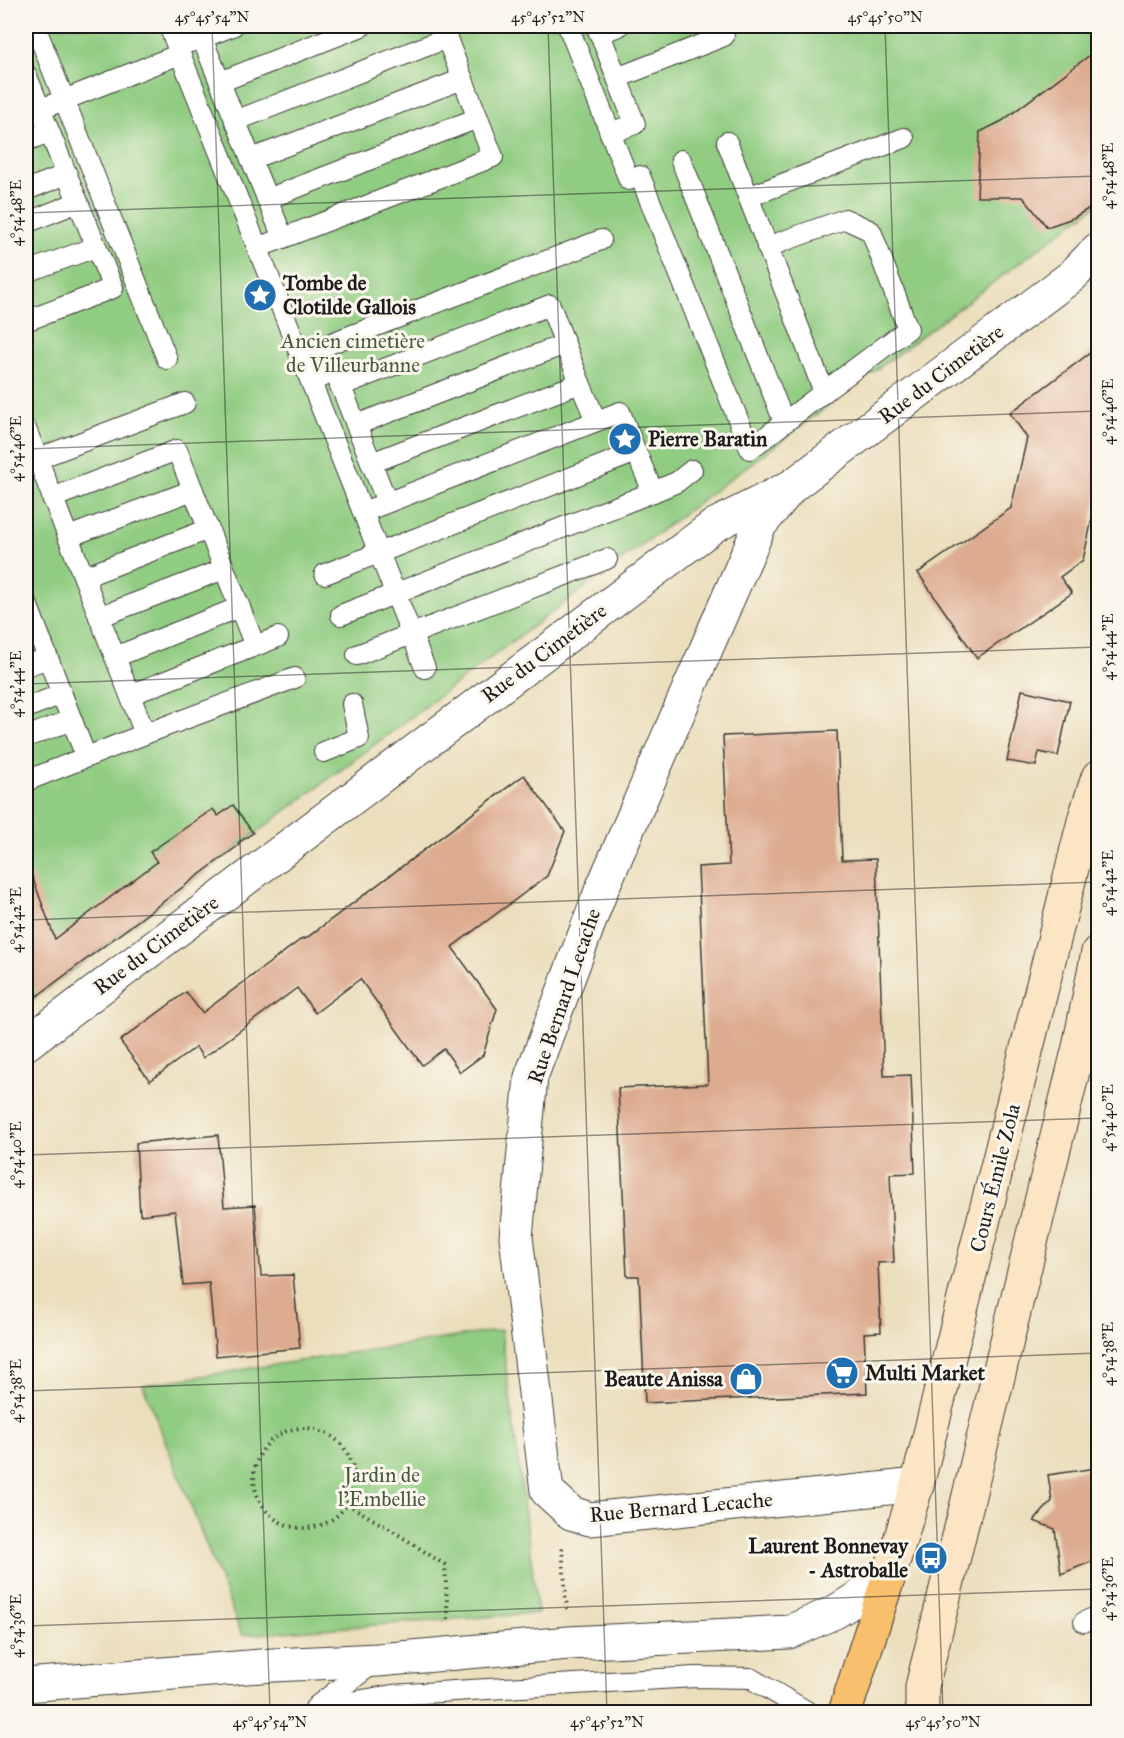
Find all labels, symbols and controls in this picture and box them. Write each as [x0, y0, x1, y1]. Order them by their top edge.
text: 45°45'54"N [175, 8, 250, 26]
text: 45°45'52"N [511, 8, 585, 26]
text: 45°45'50"N [847, 8, 923, 26]
text: 4°54'48"E [1099, 142, 1117, 209]
text: 4°54'48"E [7, 179, 25, 246]
place label: Tombe de Clotilde Gallois [282, 270, 416, 320]
place icon: Tombe de Clotilde Gallois [242, 277, 278, 313]
street label: Rue du Cimetière [873, 318, 1009, 430]
park label: Ancien cimetière de Villeurbanne [280, 328, 425, 378]
text: 4°54'46"E [1099, 379, 1117, 445]
text: 4°54'46"E [7, 416, 25, 482]
place icon: Pierre Baratin [607, 421, 643, 457]
place label: Pierre Baratin [648, 426, 768, 452]
street label: Rue du Cimetière [476, 597, 612, 709]
text: 4°54'44"E [1099, 613, 1117, 680]
text: 4°54'44"E [7, 650, 25, 717]
text: 4°54'42"E [1099, 850, 1117, 916]
text: 4°54'42"E [7, 887, 25, 953]
street label: Rue du Cimetière [88, 889, 224, 1001]
street label: Rue Bernard Lecache [522, 905, 606, 1087]
text: 4°54'40"E [1099, 1084, 1117, 1152]
street label: Cours Émile Zola [963, 1101, 1026, 1255]
text: 4°54'40"E [7, 1121, 25, 1189]
text: 4°54'38"E [1099, 1322, 1117, 1386]
supermarket icon: Multi Market [824, 1355, 860, 1391]
text: 4°54'38"E [7, 1359, 25, 1423]
place label: Multi Market [865, 1360, 986, 1386]
shop icon: Beaute Anissa [728, 1361, 764, 1397]
place label: Beaute Anissa [604, 1366, 724, 1392]
park label: Jardin de l'Embellie [338, 1462, 426, 1512]
street label: Rue Bernard Lecache [588, 1486, 774, 1528]
place label: Laurent Bonnevay - Astroballe [748, 1533, 909, 1583]
bus stop icon: Laurent Bonnevay - Astroballe [913, 1540, 949, 1576]
text: 4°54'36"E [1099, 1557, 1117, 1621]
text: 4°54'36"E [7, 1594, 25, 1658]
text: 45°45'54"N [233, 1713, 308, 1731]
text: 45°45'52"N [570, 1713, 644, 1731]
text: 45°45'50"N [905, 1713, 981, 1731]

